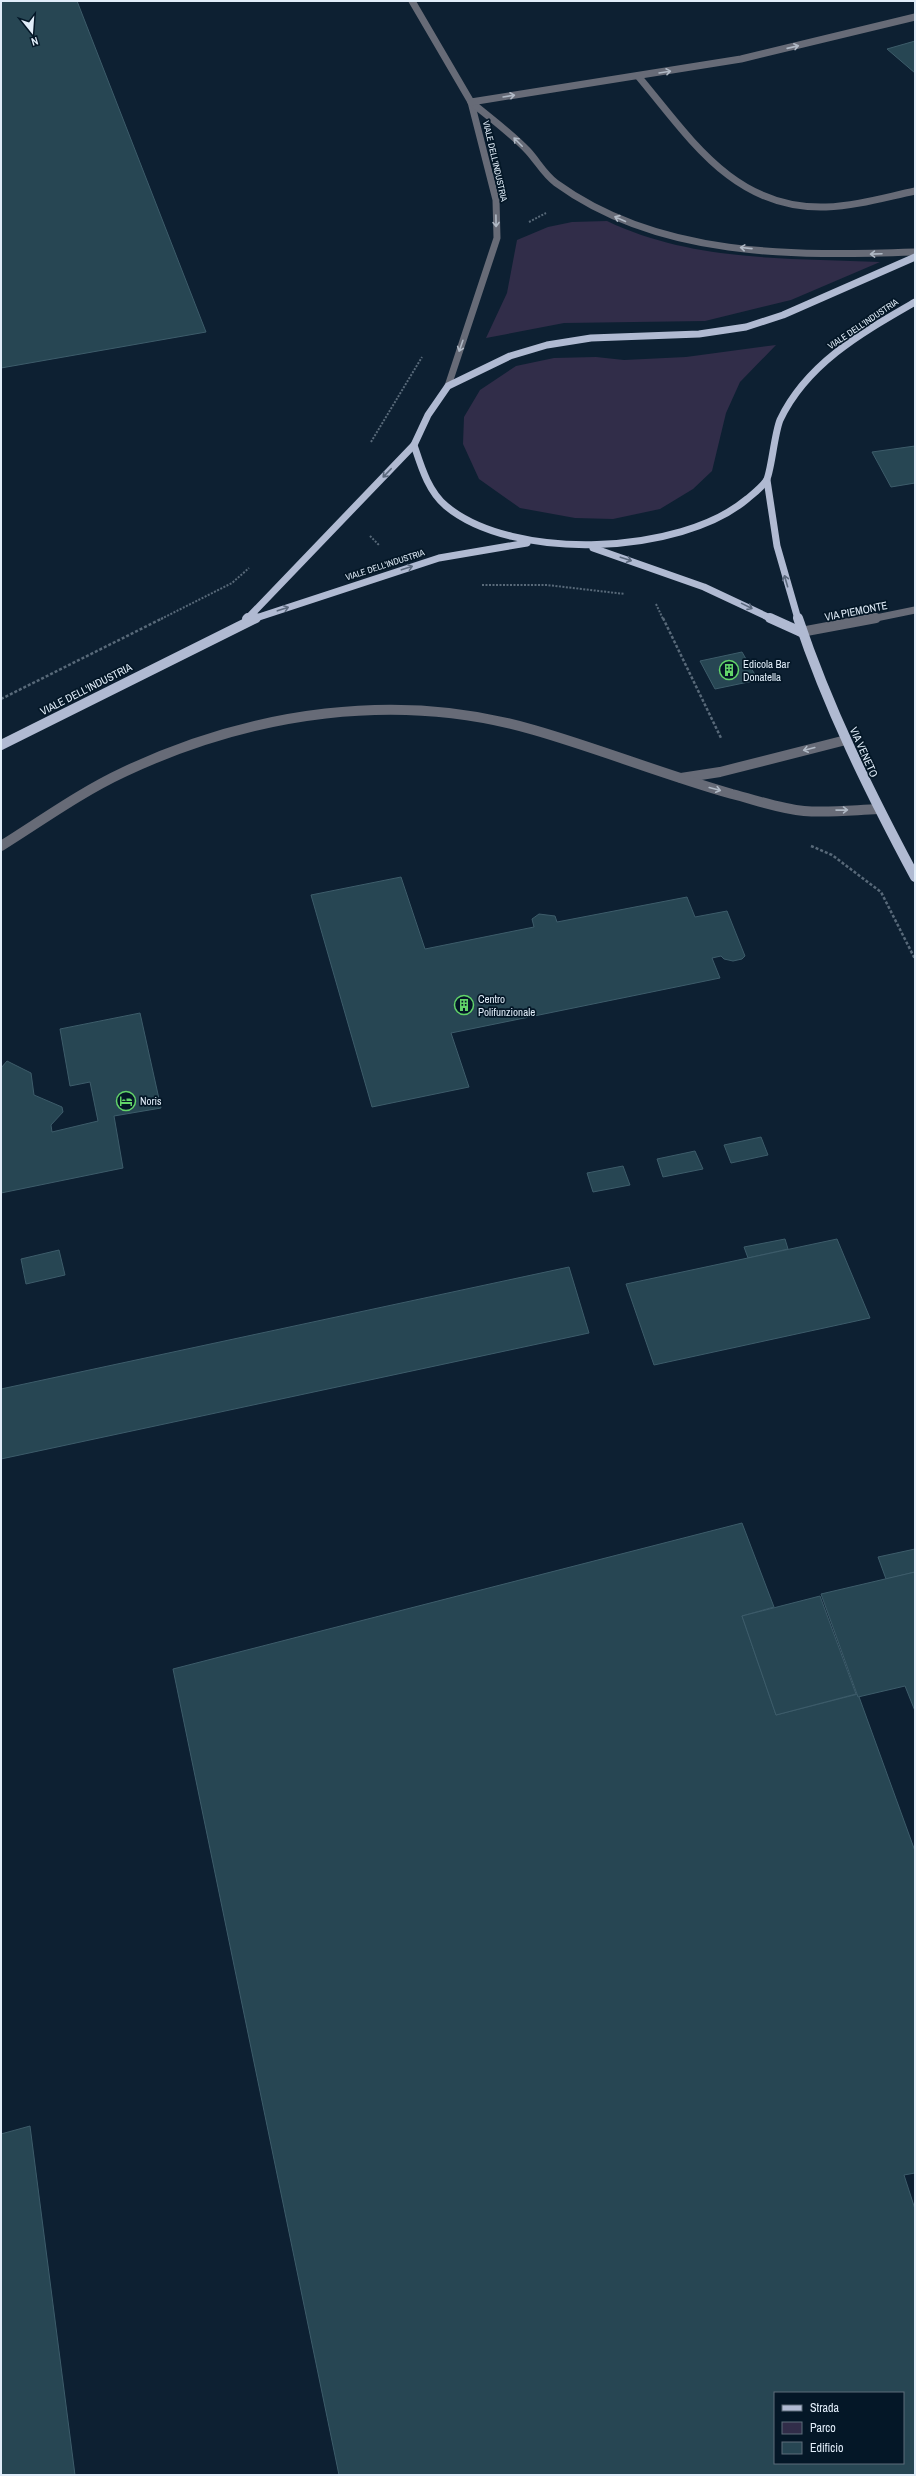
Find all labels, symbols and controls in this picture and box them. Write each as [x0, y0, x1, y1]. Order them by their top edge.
north arrow [12, 12, 52, 52]
text: N [30, 34, 40, 49]
one-way arrow [786, 43, 799, 50]
one-way arrow [658, 67, 671, 75]
one-way arrow [502, 92, 515, 100]
street label: VIALE DELL'INDUSTRIA [480, 119, 510, 203]
one-way arrow [513, 137, 523, 147]
one-way arrow [492, 214, 500, 227]
one-way arrow [615, 215, 627, 222]
one-way arrow [740, 244, 753, 252]
one-way arrow [870, 250, 883, 258]
street label: VIALE DELL'INDUSTRIA [825, 296, 901, 352]
one-way arrow [457, 339, 465, 351]
one-way arrow [382, 468, 392, 478]
street label: VIALE DELL'INDUSTRIA [344, 547, 426, 583]
one-way arrow [620, 556, 633, 563]
one-way arrow [400, 564, 413, 571]
one-way arrow [782, 575, 790, 588]
street label: VIA PIEMONTE [823, 598, 889, 624]
one-way arrow [741, 603, 753, 610]
one-way arrow [277, 604, 289, 612]
place label: Edicola Bar Donatella [743, 657, 790, 684]
street label: VIALE DELL'INDUSTRIA [38, 659, 135, 718]
building icon: Edicola Bar Donatella [718, 659, 740, 681]
street label: VIA VENETO [847, 725, 881, 779]
one-way arrow [802, 746, 815, 754]
one-way arrow [708, 786, 721, 793]
one-way arrow [835, 806, 848, 814]
place label: Centro Polifunzionale [478, 992, 535, 1019]
building icon: Centro Polifunzionale [453, 994, 475, 1016]
hotel icon: Noris [115, 1090, 137, 1112]
place label: Noris [140, 1094, 162, 1108]
legend [774, 2392, 904, 2464]
text: Strada [810, 2400, 840, 2416]
text: Parco [810, 2420, 836, 2436]
text: Edificio [810, 2440, 843, 2456]

